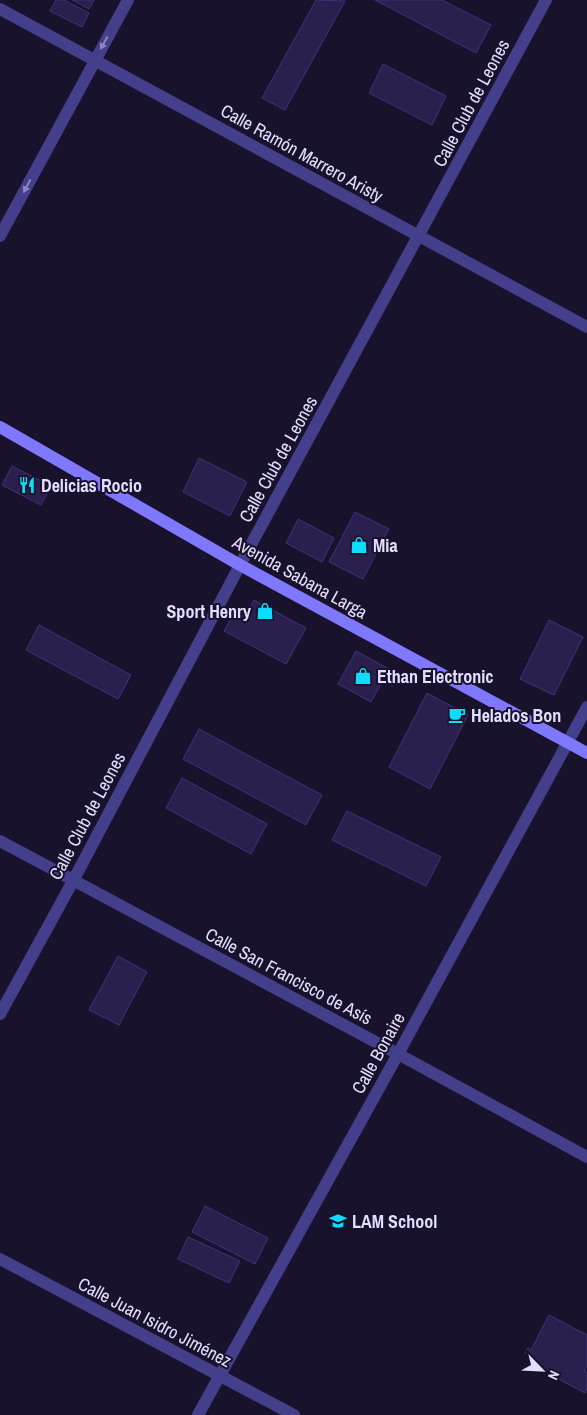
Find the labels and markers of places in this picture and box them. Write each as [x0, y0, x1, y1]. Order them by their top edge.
place label: Delicias Rocio [41, 473, 142, 498]
restaurant icon: Delicias Rocio [17, 475, 37, 495]
place label: Mia [373, 533, 398, 558]
shop icon: Mia [349, 535, 369, 555]
place label: Sport Henry [167, 599, 252, 624]
shop icon: Sport Henry [255, 601, 275, 621]
place label: Ethan Electronic [377, 664, 493, 689]
shop icon: Ethan Electronic [353, 666, 373, 686]
place label: Helados Bon [471, 703, 561, 728]
cafe icon: Helados Bon [447, 705, 467, 725]
place label: LAM School [352, 1209, 437, 1234]
school or university icon: LAM School [328, 1211, 348, 1231]

